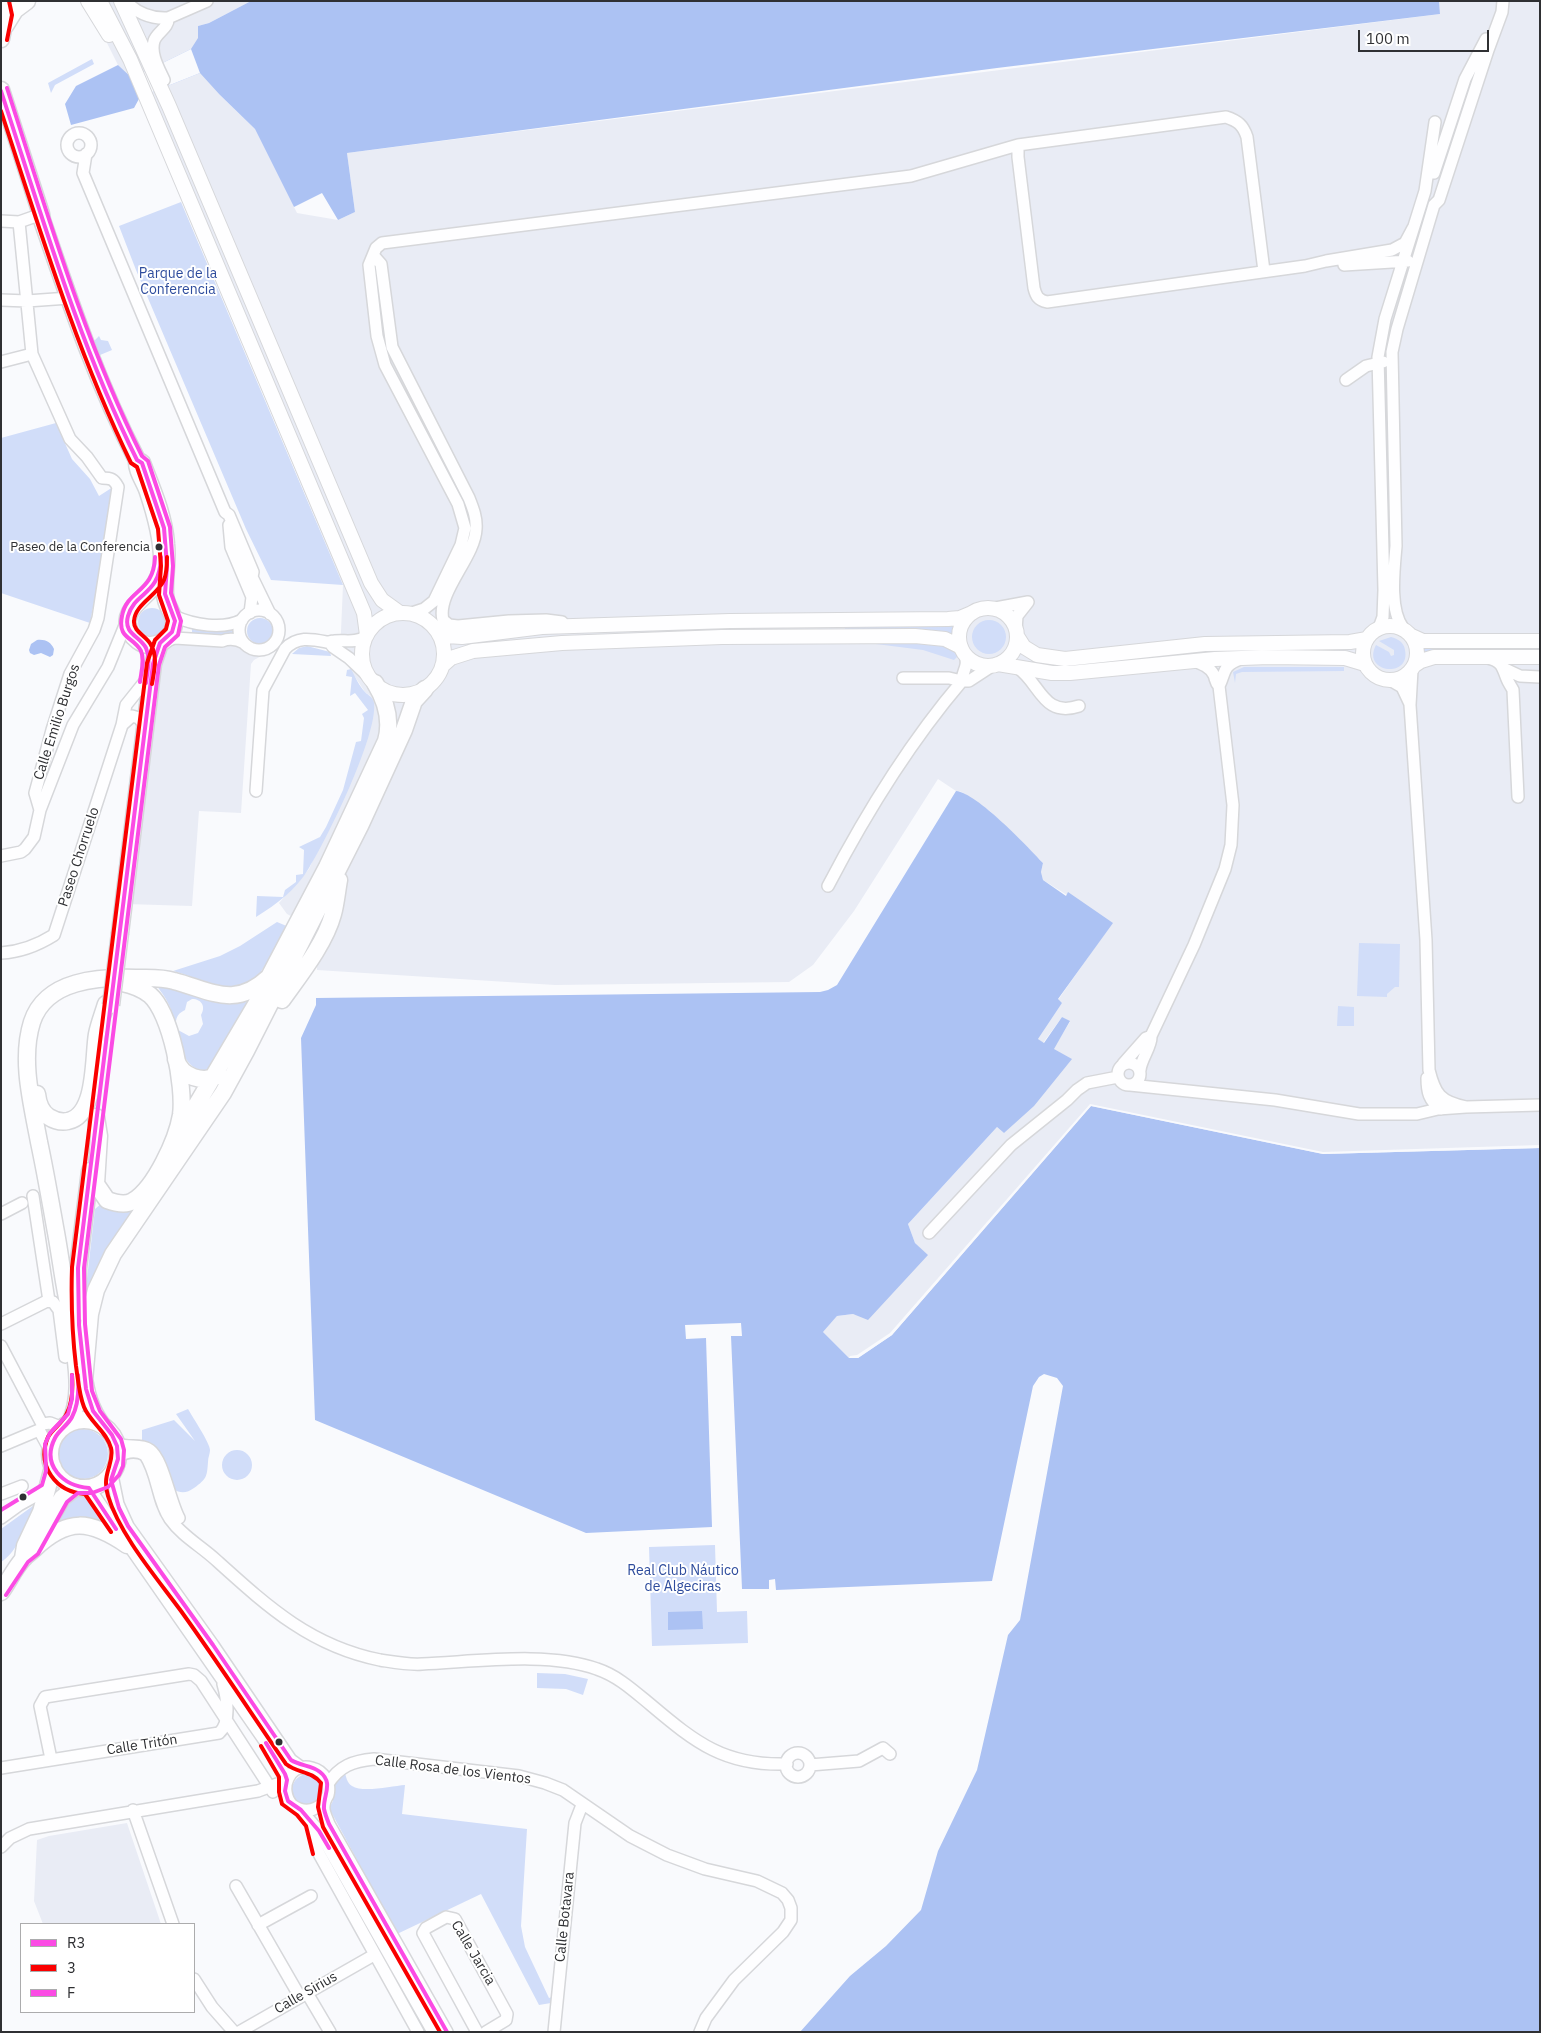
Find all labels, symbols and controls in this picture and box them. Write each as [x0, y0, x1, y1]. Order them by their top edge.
scale bar [1361, 20, 1492, 52]
text: 100 m [1366, 29, 1410, 48]
park label: Parque de la Conferencia [139, 266, 217, 298]
place label: Paseo de la Conferencia [10, 539, 150, 555]
marker: Paseo de la Conferencia [154, 542, 164, 552]
street label: Calle Emilio Burgos [30, 662, 84, 782]
street label: Paseo Chorruelo [55, 805, 103, 909]
unlabelled marker [18, 1492, 28, 1502]
park label: Real Club Náutico de Algeciras [627, 1563, 739, 1595]
street label: Calle Tritón [105, 1731, 179, 1759]
unlabelled marker [274, 1737, 284, 1747]
street label: Calle Rosa de los Vientos [374, 1752, 532, 1788]
street label: Calle Botavara [552, 1871, 578, 1963]
street label: Calle Jarcia [447, 1918, 499, 1988]
legend [20, 1923, 195, 2013]
text: R3 [67, 1933, 86, 1952]
text: 3 [67, 1958, 76, 1977]
street label: Calle Sirius [272, 1968, 340, 2018]
text: F [67, 1983, 75, 2002]

